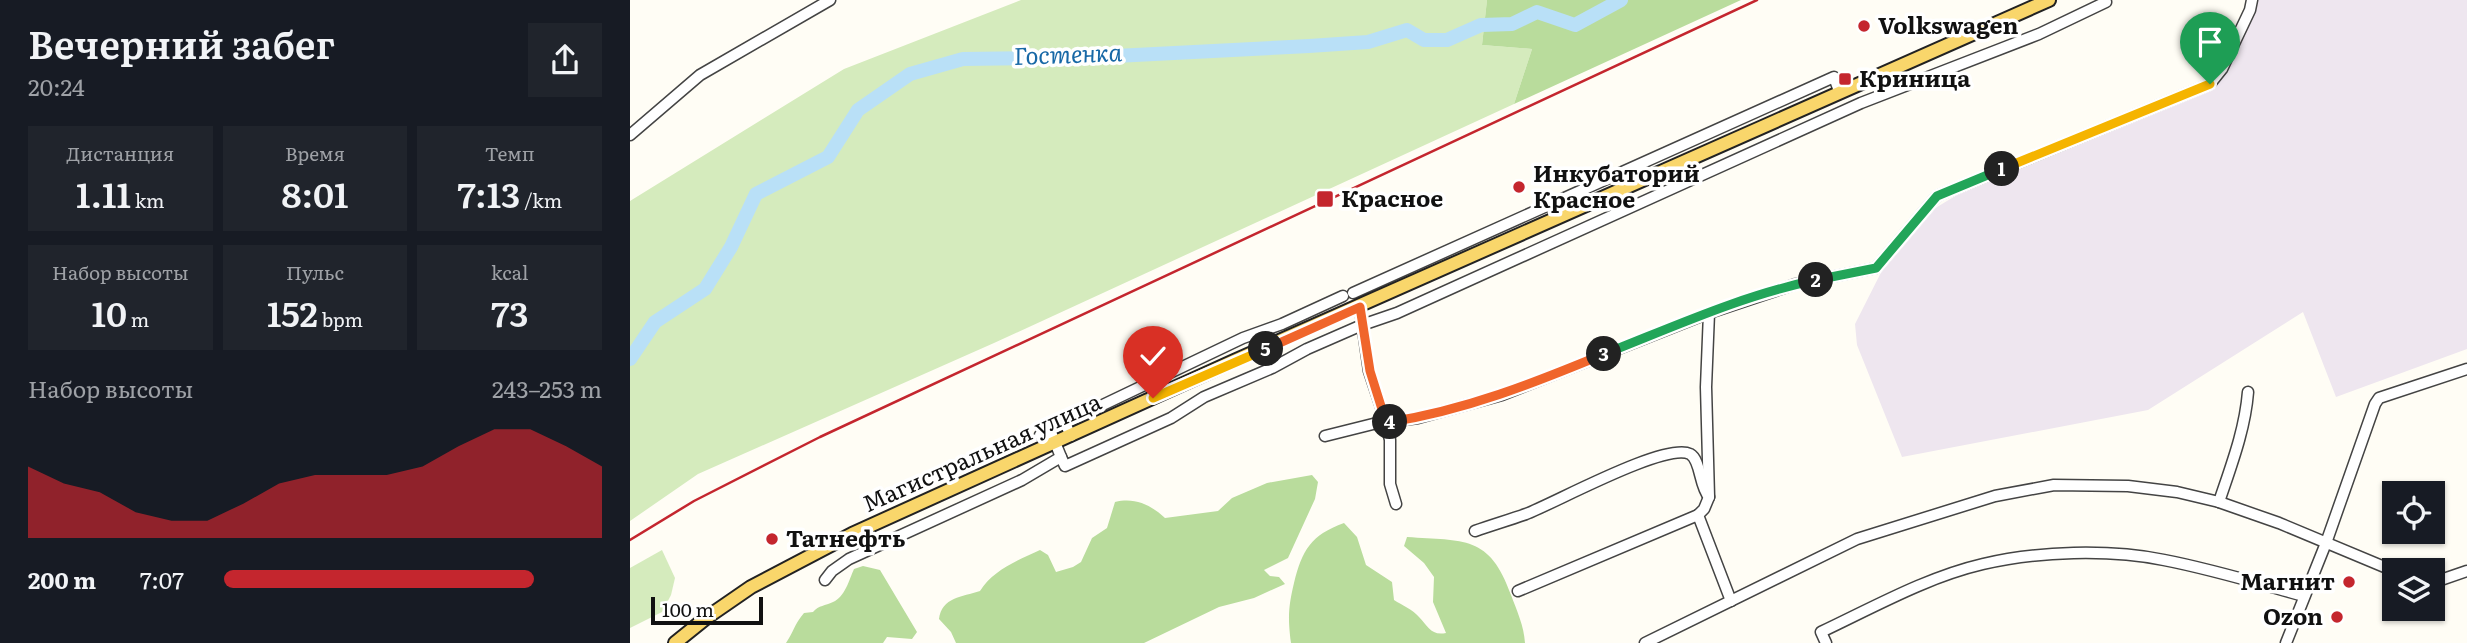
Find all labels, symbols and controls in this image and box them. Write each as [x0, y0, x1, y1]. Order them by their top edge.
place label: Volkswagen [1878, 7, 2018, 41]
pin [2180, 12.0, 2240, 84]
text: Вечерний забег [28, 14, 335, 71]
marker: Volkswagen [1856, 18, 1872, 34]
button: share [528, 23, 602, 97]
icon: arrive [2191, 23, 2229, 61]
water label: Гостенка [1013, 33, 1123, 72]
place label: Криница [1859, 60, 1971, 94]
text: 20:24 [28, 69, 85, 103]
marker: Криница [1837, 71, 1853, 87]
text: Дистанция [66, 139, 174, 167]
text: Время [285, 139, 345, 167]
text: Темп [485, 139, 535, 167]
pin: 1 [1984, 152, 2020, 186]
text: 1 [1998, 154, 2005, 182]
place label: Инкубаторий Красное [1533, 155, 1700, 215]
text: 1.11 [76, 167, 131, 219]
text: 8:01 [281, 167, 349, 219]
text: 7:13 [457, 167, 520, 219]
marker: Инкубаторий Красное [1511, 179, 1527, 195]
place label: Красное [1341, 180, 1443, 214]
text: km [131, 186, 165, 214]
text: /km [520, 186, 562, 214]
marker: Красное [1315, 189, 1335, 209]
text: Набор высоты [52, 258, 189, 286]
text: Пульс [286, 258, 344, 286]
text: kcal [491, 258, 528, 286]
pin: 2 [1798, 262, 1834, 298]
text: 2 [1810, 265, 1821, 293]
text: 10 [92, 286, 127, 338]
text: 152 [267, 286, 318, 338]
text: 73 [491, 286, 528, 338]
text: m [127, 305, 149, 333]
text: bpm [318, 305, 363, 333]
pin [1123, 326, 1183, 398]
pin: 5 [1248, 332, 1284, 366]
text: 5 [1260, 334, 1271, 362]
pin: 3 [1586, 336, 1622, 372]
icon: check [1134, 337, 1172, 375]
text: 3 [1598, 339, 1609, 367]
text: Набор высоты [28, 371, 193, 405]
text: 243–253 m [492, 371, 602, 405]
street label: Магистральная улица [856, 383, 1107, 519]
pin: 4 [1372, 404, 1408, 440]
text: 4 [1384, 407, 1395, 435]
map controls [2382, 481, 2445, 621]
button: locate [2382, 481, 2445, 544]
place label: Татнефть [786, 520, 906, 554]
marker: Татнефть [764, 531, 780, 547]
button: layers [2382, 558, 2445, 621]
text: 200 m [28, 562, 96, 596]
text: 7:07 [140, 562, 184, 596]
place label: Магнит [2240, 563, 2335, 597]
marker: Магнит [2341, 574, 2357, 590]
scale bar [651, 594, 763, 626]
text: 100 m [662, 595, 714, 623]
place label: Ozon [2263, 598, 2323, 632]
marker: Ozon [2329, 609, 2345, 625]

